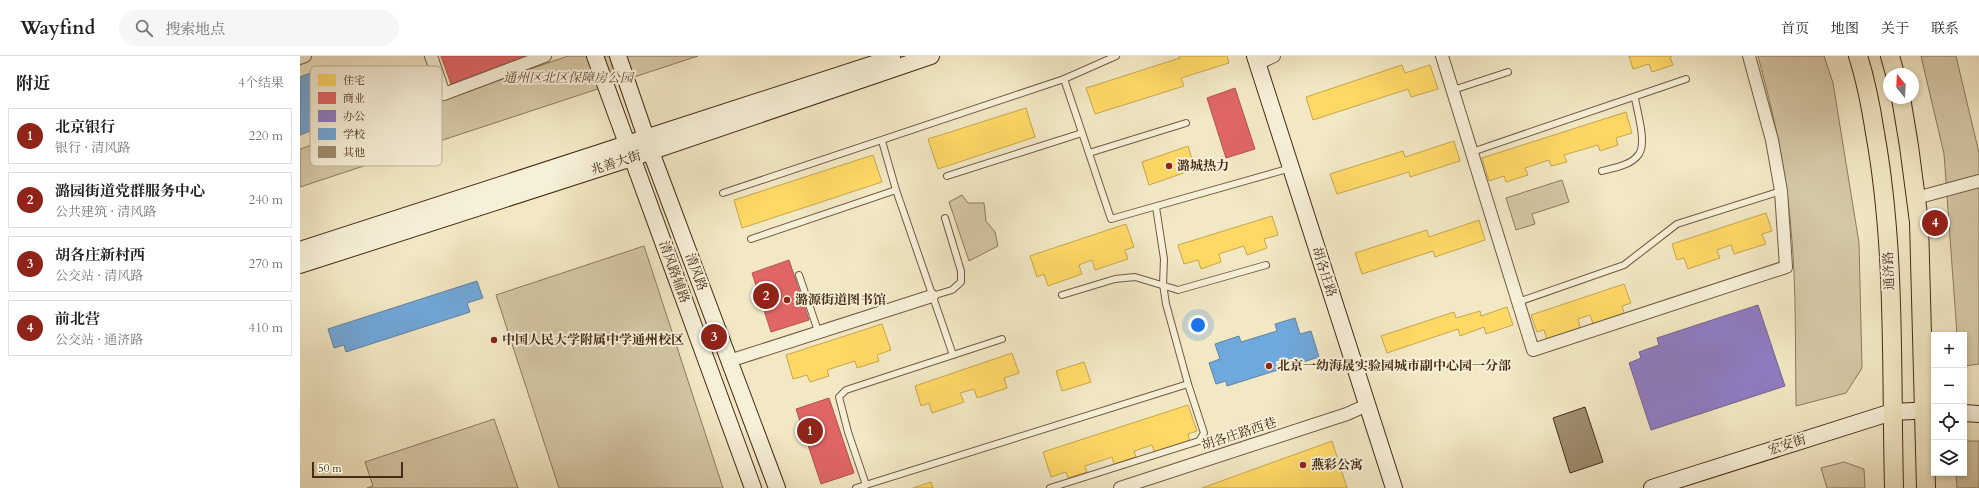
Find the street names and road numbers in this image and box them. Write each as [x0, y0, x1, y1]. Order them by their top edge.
street label: 兆善大街 [588, 146, 644, 180]
street label: 清风路辅路 [654, 238, 694, 306]
street label: 胡各庄路 [1307, 244, 1341, 300]
street label: 清风路 [681, 251, 711, 293]
street label: 通济路 [1879, 251, 1899, 291]
street label: 胡各庄路西巷 [1199, 413, 1279, 455]
street label: 宏安街 [1766, 430, 1808, 460]

